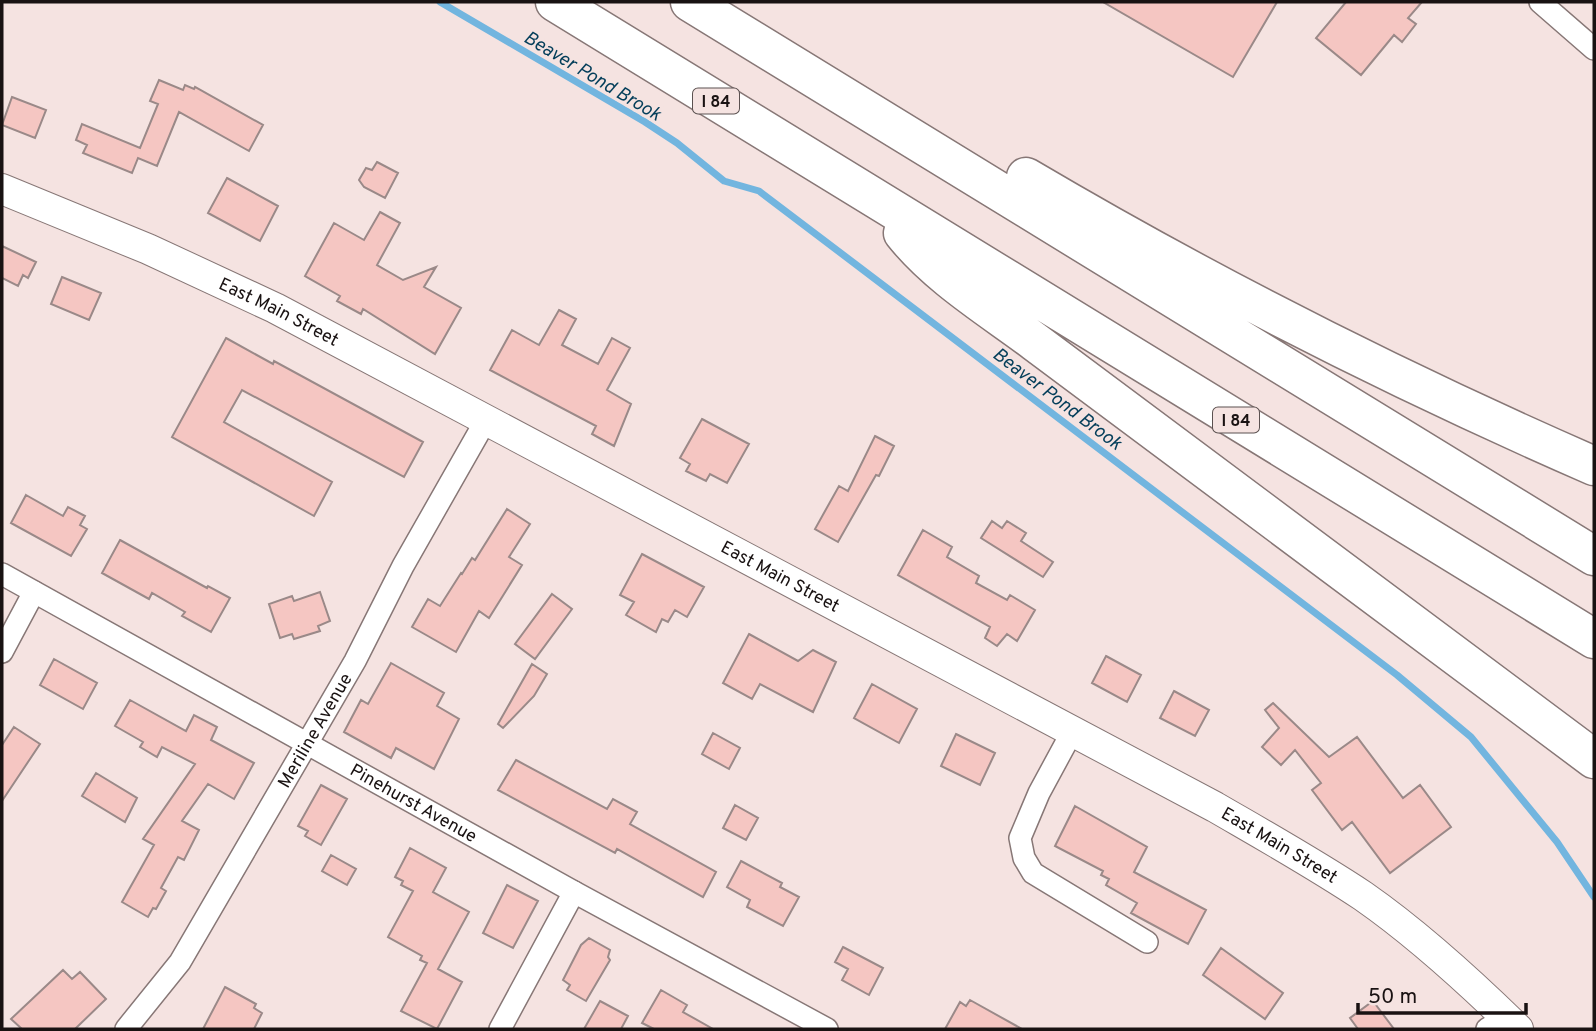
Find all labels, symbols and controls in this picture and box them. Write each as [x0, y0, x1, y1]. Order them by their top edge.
water label: Beaver Pond Brook [519, 26, 665, 127]
road number: I 84 [693, 88, 739, 114]
street label: East Main Street [215, 273, 342, 353]
water label: Beaver Pond Brook [987, 343, 1127, 456]
road number: I 84 [1213, 408, 1259, 432]
street label: East Main Street [716, 537, 843, 619]
street label: Meriline Avenue [274, 670, 358, 793]
street label: Pinehurst Avenue [345, 760, 481, 849]
street label: East Main Street [1216, 803, 1341, 890]
scale bar [1358, 972, 1526, 1016]
text: 50 m [1368, 984, 1417, 1011]

